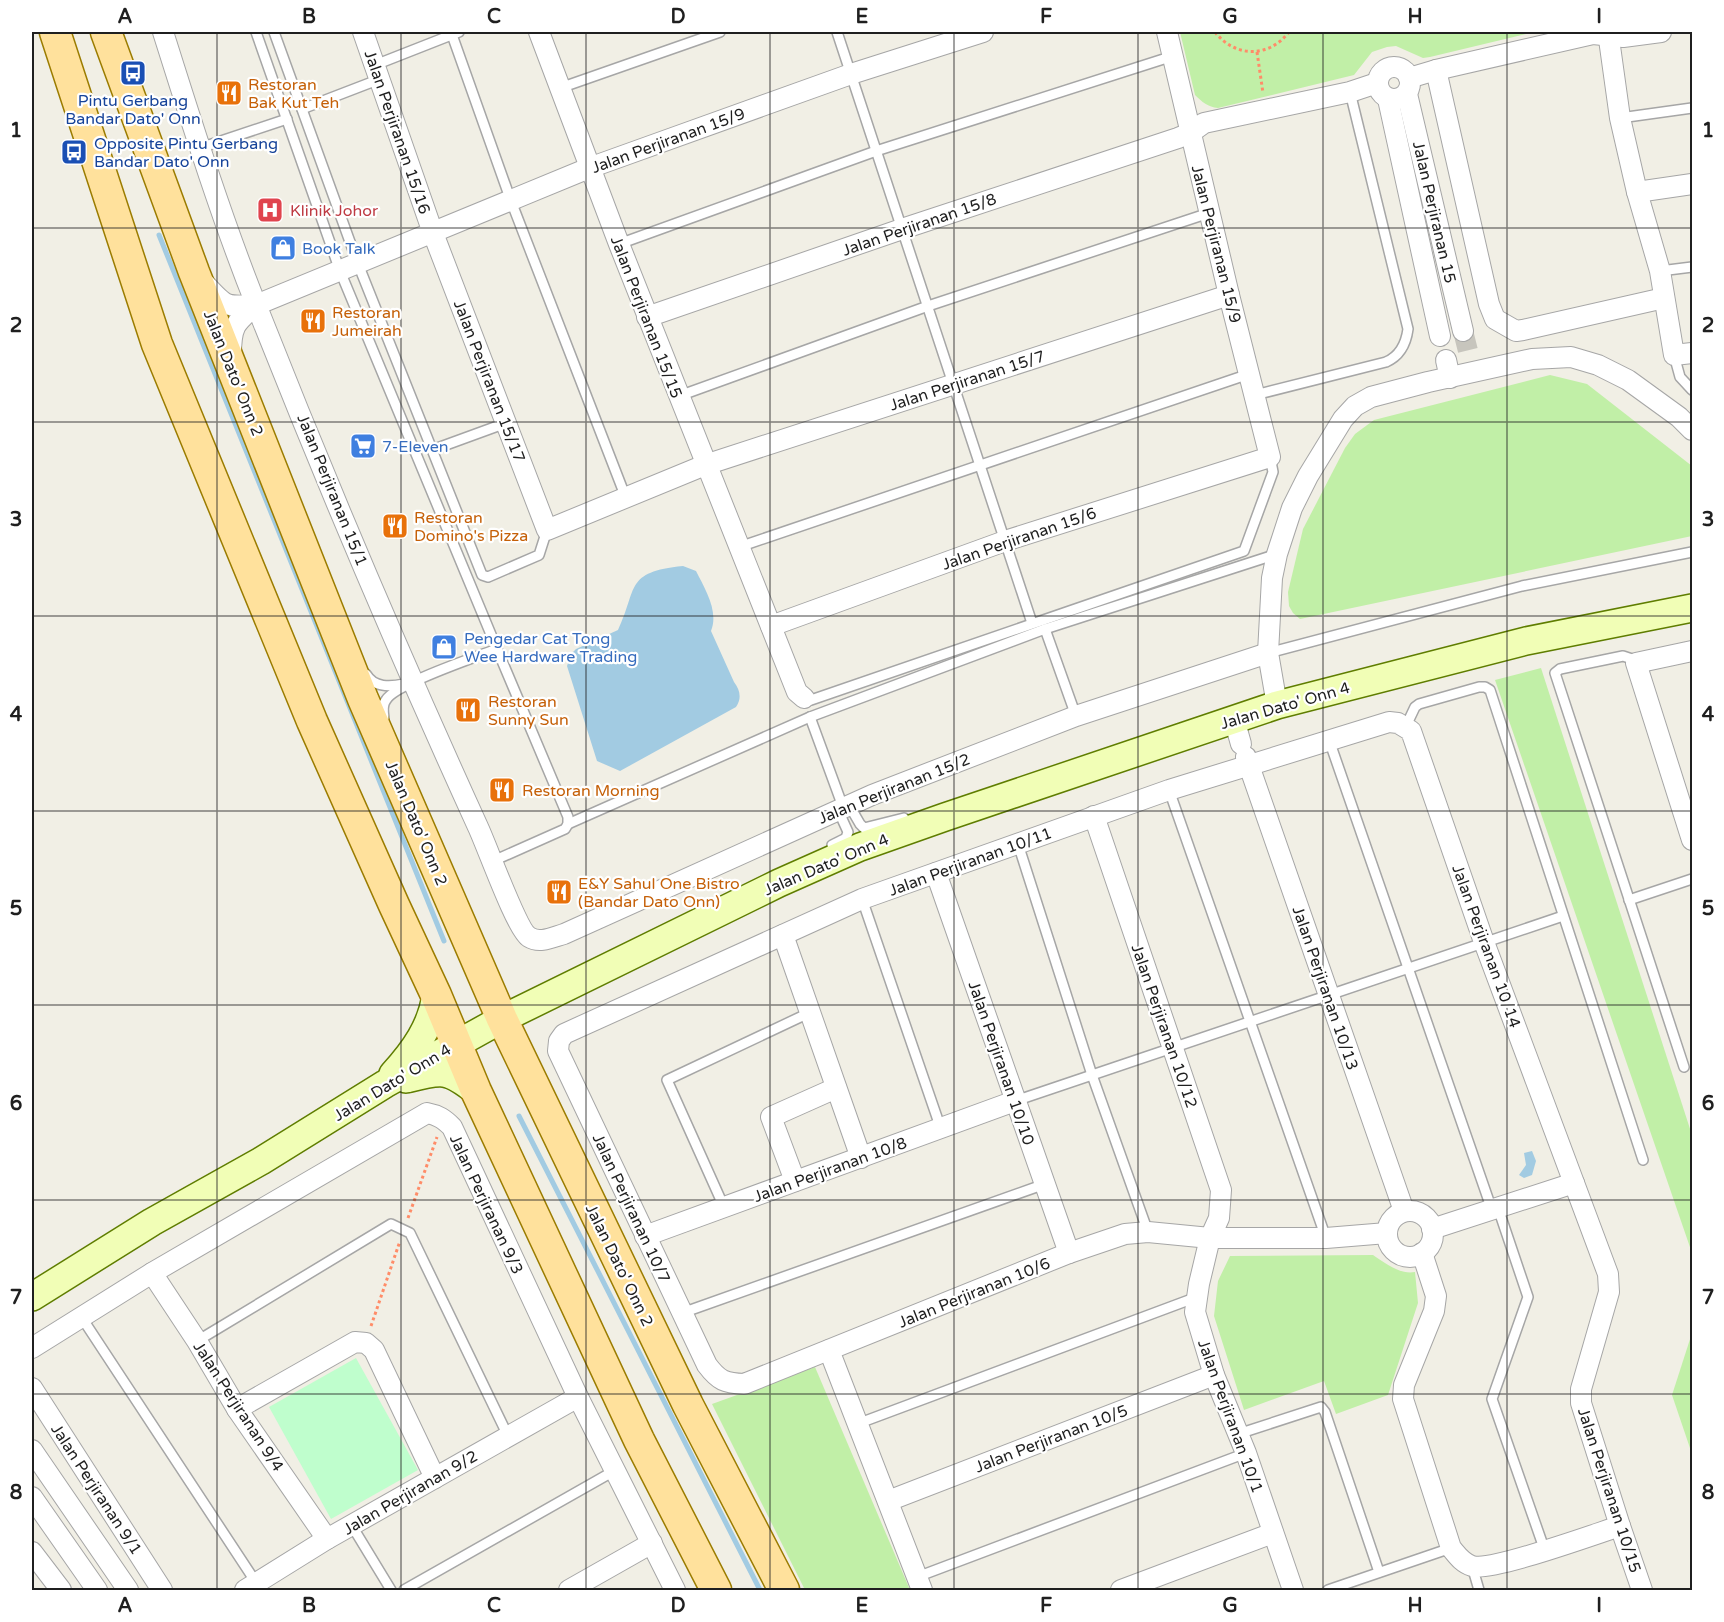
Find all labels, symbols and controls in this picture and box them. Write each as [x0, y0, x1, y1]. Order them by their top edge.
text: A [118, 5, 133, 29]
text: B [302, 5, 316, 29]
text: C [487, 5, 501, 29]
text: D [670, 5, 686, 29]
text: E [856, 5, 869, 29]
text: F [1040, 5, 1052, 29]
text: G [1222, 5, 1238, 29]
text: H [1407, 5, 1423, 29]
text: I [1596, 5, 1602, 29]
street label: Jalan Perjiranan 15/16 [360, 48, 435, 217]
bus stop icon: Pintu Gerbang Bandar Dato' Onn [118, 58, 148, 88]
place label: Restoran Bak Kut Teh [248, 75, 339, 113]
restaurant icon: Restoran Bak Kut Teh [214, 78, 244, 108]
place label: Pintu Gerbang Bandar Dato' Onn [65, 91, 201, 129]
street label: Jalan Perjiranan 15/9 [589, 104, 748, 178]
text: 1 [10, 119, 22, 143]
text: 1 [1702, 119, 1714, 143]
place label: Opposite Pintu Gerbang Bandar Dato' Onn [94, 134, 278, 172]
bus stop icon: Opposite Pintu Gerbang Bandar Dato' Onn [59, 137, 89, 167]
street label: Jalan Perjiranan 15 [1408, 139, 1460, 285]
street label: Jalan Perjiranan 15/9 [1187, 163, 1245, 325]
street label: Jalan Perjiranan 15/8 [840, 189, 999, 261]
hospital icon: Klinik Johor [255, 195, 285, 225]
place label: Klinik Johor [290, 201, 379, 221]
shop icon: Book Talk [268, 233, 298, 263]
street label: Jalan Perjiranan 15/15 [606, 233, 686, 401]
place label: Book Talk [302, 239, 376, 259]
street label: Jalan Perjiranan 15/17 [449, 297, 529, 465]
place label: Restoran Jumeirah [332, 303, 402, 341]
restaurant icon: Restoran Jumeirah [298, 306, 328, 336]
street label: Jalan Dato' Onn 2 [199, 308, 267, 439]
text: 2 [10, 314, 22, 338]
text: 2 [1702, 314, 1714, 338]
street label: Jalan Perjiranan 15/7 [887, 346, 1048, 416]
street label: Jalan Perjiranan 15/1 [292, 411, 372, 569]
supermarket icon: 7-Eleven [348, 431, 378, 461]
place label: 7-Eleven [382, 437, 449, 457]
street label: Jalan Perjiranan 15/6 [939, 503, 1099, 575]
text: 3 [10, 508, 22, 532]
place label: Restoran Domino's Pizza [414, 508, 528, 546]
text: 3 [1702, 508, 1714, 532]
restaurant icon: Restoran Domino's Pizza [380, 511, 410, 541]
place label: Pengedar Cat Tong Wee Hardware Trading [464, 629, 637, 667]
shop icon: Pengedar Cat Tong Wee Hardware Trading [429, 632, 459, 662]
street label: Jalan Dato' Onn 4 [1218, 678, 1352, 734]
place label: Restoran Sunny Sun [488, 692, 569, 730]
restaurant icon: Restoran Sunny Sun [453, 695, 483, 725]
text: 4 [10, 703, 23, 727]
text: 4 [1702, 703, 1715, 727]
street label: Jalan Perjiranan 15/2 [815, 749, 973, 829]
street label: Jalan Dato' Onn 2 [381, 758, 451, 889]
restaurant icon: Restoran Morning [487, 775, 517, 805]
place label: Restoran Morning [522, 781, 659, 801]
street label: Jalan Perjiranan 10/11 [886, 823, 1055, 901]
street label: Jalan Dato' Onn 4 [761, 830, 892, 900]
street label: Jalan Perjiranan 10/14 [1447, 862, 1525, 1031]
place label: E&Y Sahul One Bistro (Bandar Dato Onn) [578, 874, 740, 912]
restaurant icon: E&Y Sahul One Bistro (Bandar Dato Onn) [544, 877, 574, 907]
text: 5 [10, 897, 22, 921]
text: 5 [1702, 897, 1714, 921]
street label: Jalan Perjiranan 10/13 [1288, 904, 1363, 1073]
street label: Jalan Perjiranan 10/12 [1127, 942, 1202, 1111]
street label: Jalan Perjiranan 10/10 [964, 979, 1039, 1148]
street label: Jalan Dato' Onn 4 [330, 1040, 455, 1126]
text: 6 [10, 1092, 22, 1116]
text: 6 [1702, 1092, 1714, 1116]
street label: Jalan Perjiranan 9/3 [445, 1131, 527, 1278]
street label: Jalan Perjiranan 10/7 [588, 1131, 674, 1286]
street label: Jalan Perjiranan 10/8 [751, 1133, 910, 1207]
street label: Jalan Dato' Onn 2 [581, 1201, 657, 1330]
street label: Jalan Perjiranan 10/6 [895, 1253, 1053, 1333]
text: 7 [10, 1286, 22, 1310]
text: 7 [1702, 1286, 1714, 1310]
street label: Jalan Perjiranan 10/1 [1193, 1337, 1267, 1496]
street label: Jalan Perjiranan 9/4 [189, 1338, 288, 1475]
street label: Jalan Perjiranan 10/5 [972, 1401, 1131, 1477]
street label: Jalan Perjiranan 10/15 [1573, 1405, 1645, 1575]
street label: Jalan Perjiranan 9/1 [46, 1420, 146, 1559]
street label: Jalan Perjiranan 9/2 [340, 1446, 481, 1540]
text: 8 [10, 1481, 22, 1505]
text: 8 [1702, 1481, 1714, 1505]
text: A [118, 1594, 133, 1618]
text: B [302, 1594, 316, 1618]
text: C [487, 1594, 501, 1618]
text: D [670, 1594, 686, 1618]
text: E [856, 1594, 869, 1618]
text: F [1040, 1594, 1052, 1618]
text: G [1222, 1594, 1238, 1618]
text: H [1407, 1594, 1423, 1618]
text: I [1596, 1594, 1602, 1618]

